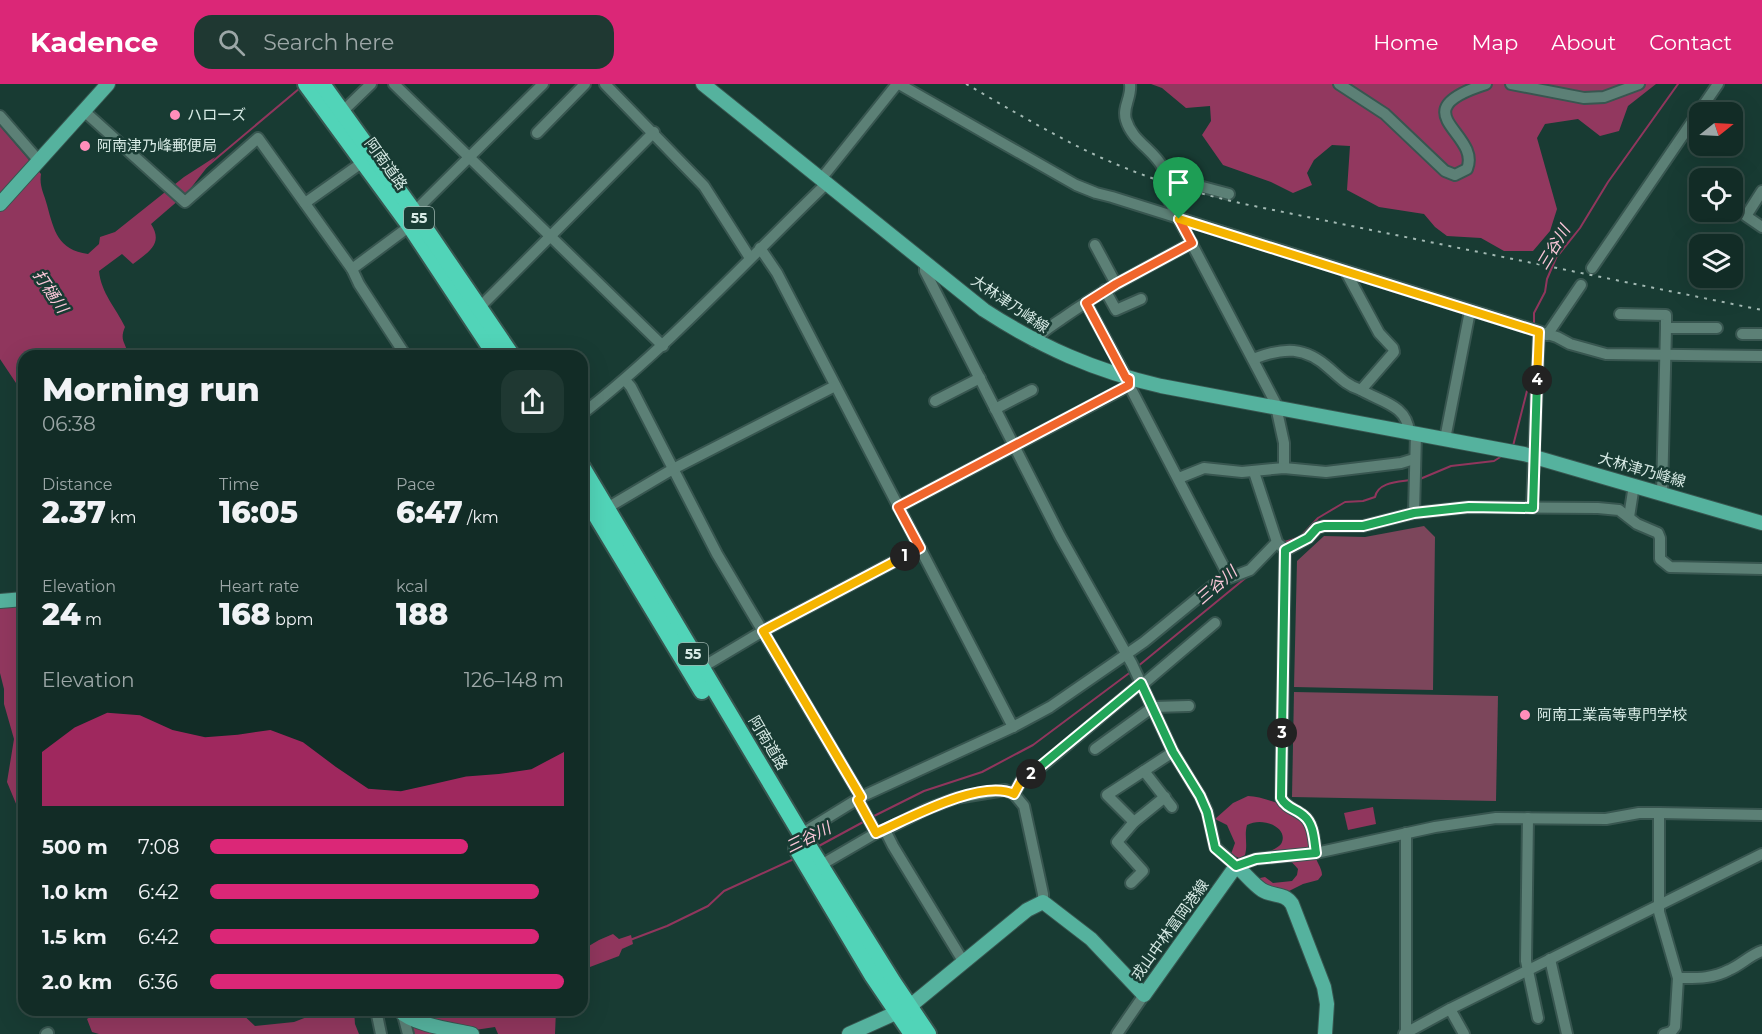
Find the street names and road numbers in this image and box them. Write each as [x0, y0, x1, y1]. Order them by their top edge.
street label: 阿南道路 [361, 134, 412, 194]
road number: 55 [404, 207, 434, 229]
street label: 大林津乃峰線 [968, 271, 1053, 337]
street label: 大林津乃峰線 [1596, 448, 1688, 491]
road number: 55 [678, 643, 708, 665]
street label: 阿南道路 [745, 712, 792, 773]
street label: 戎山中林富岡港線 [1127, 876, 1213, 984]

